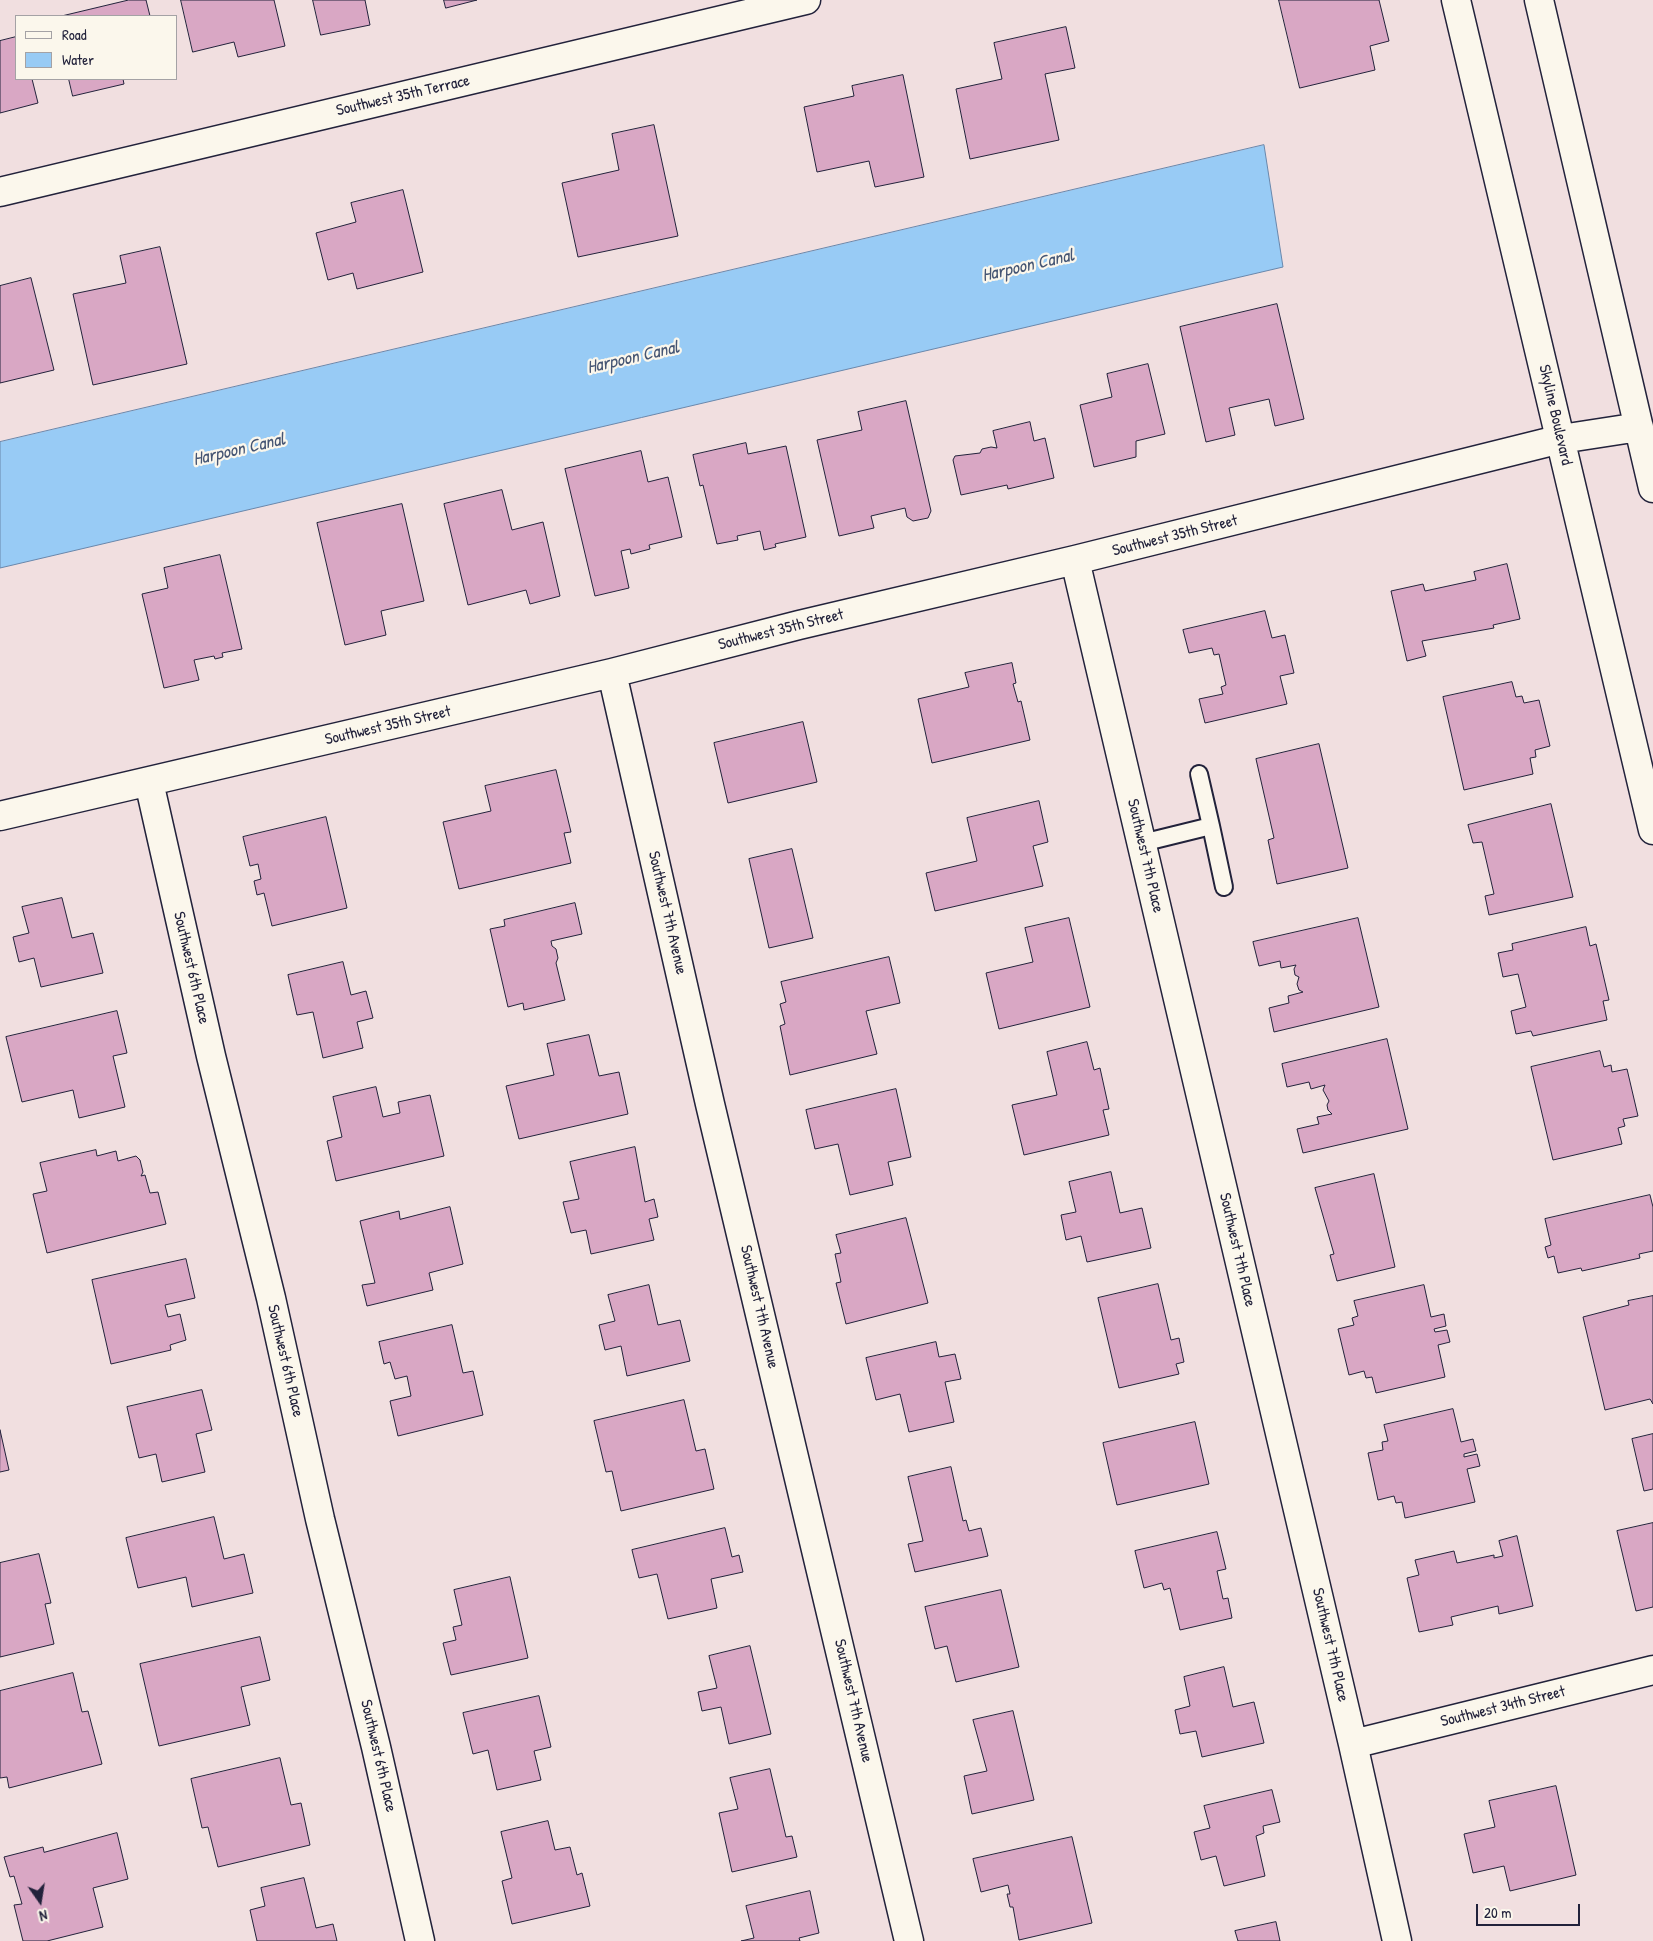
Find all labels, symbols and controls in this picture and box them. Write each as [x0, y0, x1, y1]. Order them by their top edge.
legend [15, 15, 178, 80]
text: Road [62, 24, 87, 45]
text: Water [62, 49, 94, 70]
street label: Southwest 35th Terrace [334, 71, 472, 121]
water label: Harpoon Canal [980, 245, 1076, 287]
water label: Harpoon Canal [585, 337, 681, 379]
street label: Skyline Boulevard [1534, 363, 1576, 467]
water label: Harpoon Canal [191, 429, 287, 471]
street label: Southwest 35th Street [1110, 511, 1240, 561]
street label: Southwest 35th Street [716, 605, 846, 655]
street label: Southwest 35th Street [323, 702, 453, 750]
street label: Southwest 7th Place [1123, 797, 1167, 915]
street label: Southwest 7th Avenue [643, 849, 691, 977]
street label: Southwest 6th Place [169, 910, 213, 1026]
street label: Southwest 7th Place [1215, 1191, 1259, 1309]
street label: Southwest 7th Avenue [735, 1243, 783, 1371]
street label: Southwest 6th Place [263, 1303, 307, 1419]
street label: Southwest 7th Place [1308, 1586, 1352, 1704]
street label: Southwest 7th Avenue [829, 1637, 877, 1765]
street label: Southwest 34th Street [1439, 1682, 1567, 1732]
street label: Southwest 6th Place [356, 1698, 400, 1814]
north arrow [15, 1876, 65, 1926]
scale bar [1478, 1894, 1582, 1926]
text: 20 m [1484, 1902, 1511, 1923]
text: N [38, 1906, 49, 1926]

